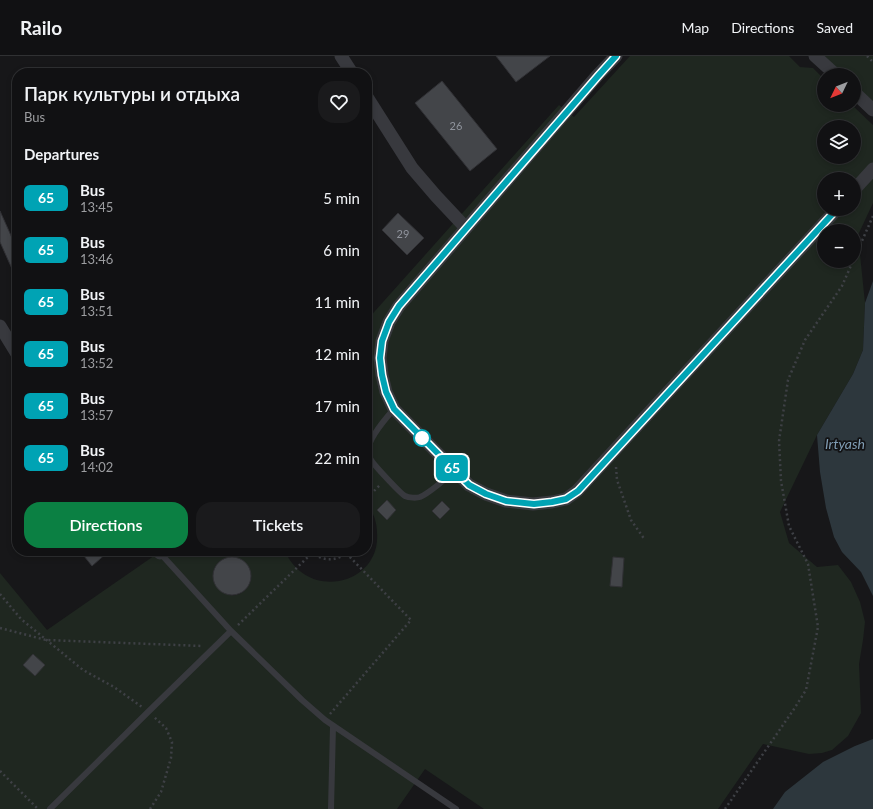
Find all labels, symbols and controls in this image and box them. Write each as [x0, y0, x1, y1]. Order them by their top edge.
text: Railo [20, 16, 62, 39]
text: Map [682, 19, 709, 36]
text: Directions [731, 19, 794, 36]
text: Saved [816, 19, 853, 36]
north arrow [817, 68, 861, 112]
map controls [817, 68, 861, 268]
button: heart [318, 81, 360, 123]
text: Парк культуры и отдыха [24, 82, 240, 105]
text: Bus [24, 109, 45, 125]
house number: 26 [450, 119, 462, 132]
button: layers [817, 120, 861, 164]
text: Departures [24, 145, 99, 163]
button: + [817, 172, 861, 216]
text: Bus [80, 181, 105, 199]
text: 65 [38, 189, 54, 206]
text: 5 min [323, 189, 360, 207]
text: 13:45 [80, 199, 113, 215]
button: − [817, 224, 861, 268]
house number: 29 [397, 227, 409, 240]
text: Bus [80, 233, 105, 251]
text: 65 [38, 241, 54, 258]
text: 6 min [323, 241, 360, 259]
text: 13:46 [80, 251, 113, 267]
text: Bus [80, 285, 105, 303]
text: 65 [38, 293, 54, 310]
text: 11 min [314, 293, 360, 311]
text: 13:51 [80, 303, 113, 319]
text: Bus [80, 337, 105, 355]
text: 65 [38, 345, 54, 362]
text: 12 min [314, 345, 360, 363]
text: 13:52 [80, 355, 113, 371]
text: Bus [80, 389, 105, 407]
text: 65 [38, 397, 54, 414]
text: 17 min [314, 397, 360, 415]
text: 13:57 [80, 407, 113, 423]
unlabelled marker [413, 429, 431, 447]
water label: Irtyash [825, 435, 865, 452]
text: Bus [80, 441, 105, 459]
text: 65 [38, 449, 54, 466]
text: 22 min [314, 449, 360, 467]
line badge: 65 [434, 455, 470, 481]
text: 14:02 [80, 459, 113, 475]
text: 65 [444, 459, 460, 476]
button: Directions [24, 502, 188, 548]
button: Tickets [196, 502, 360, 548]

